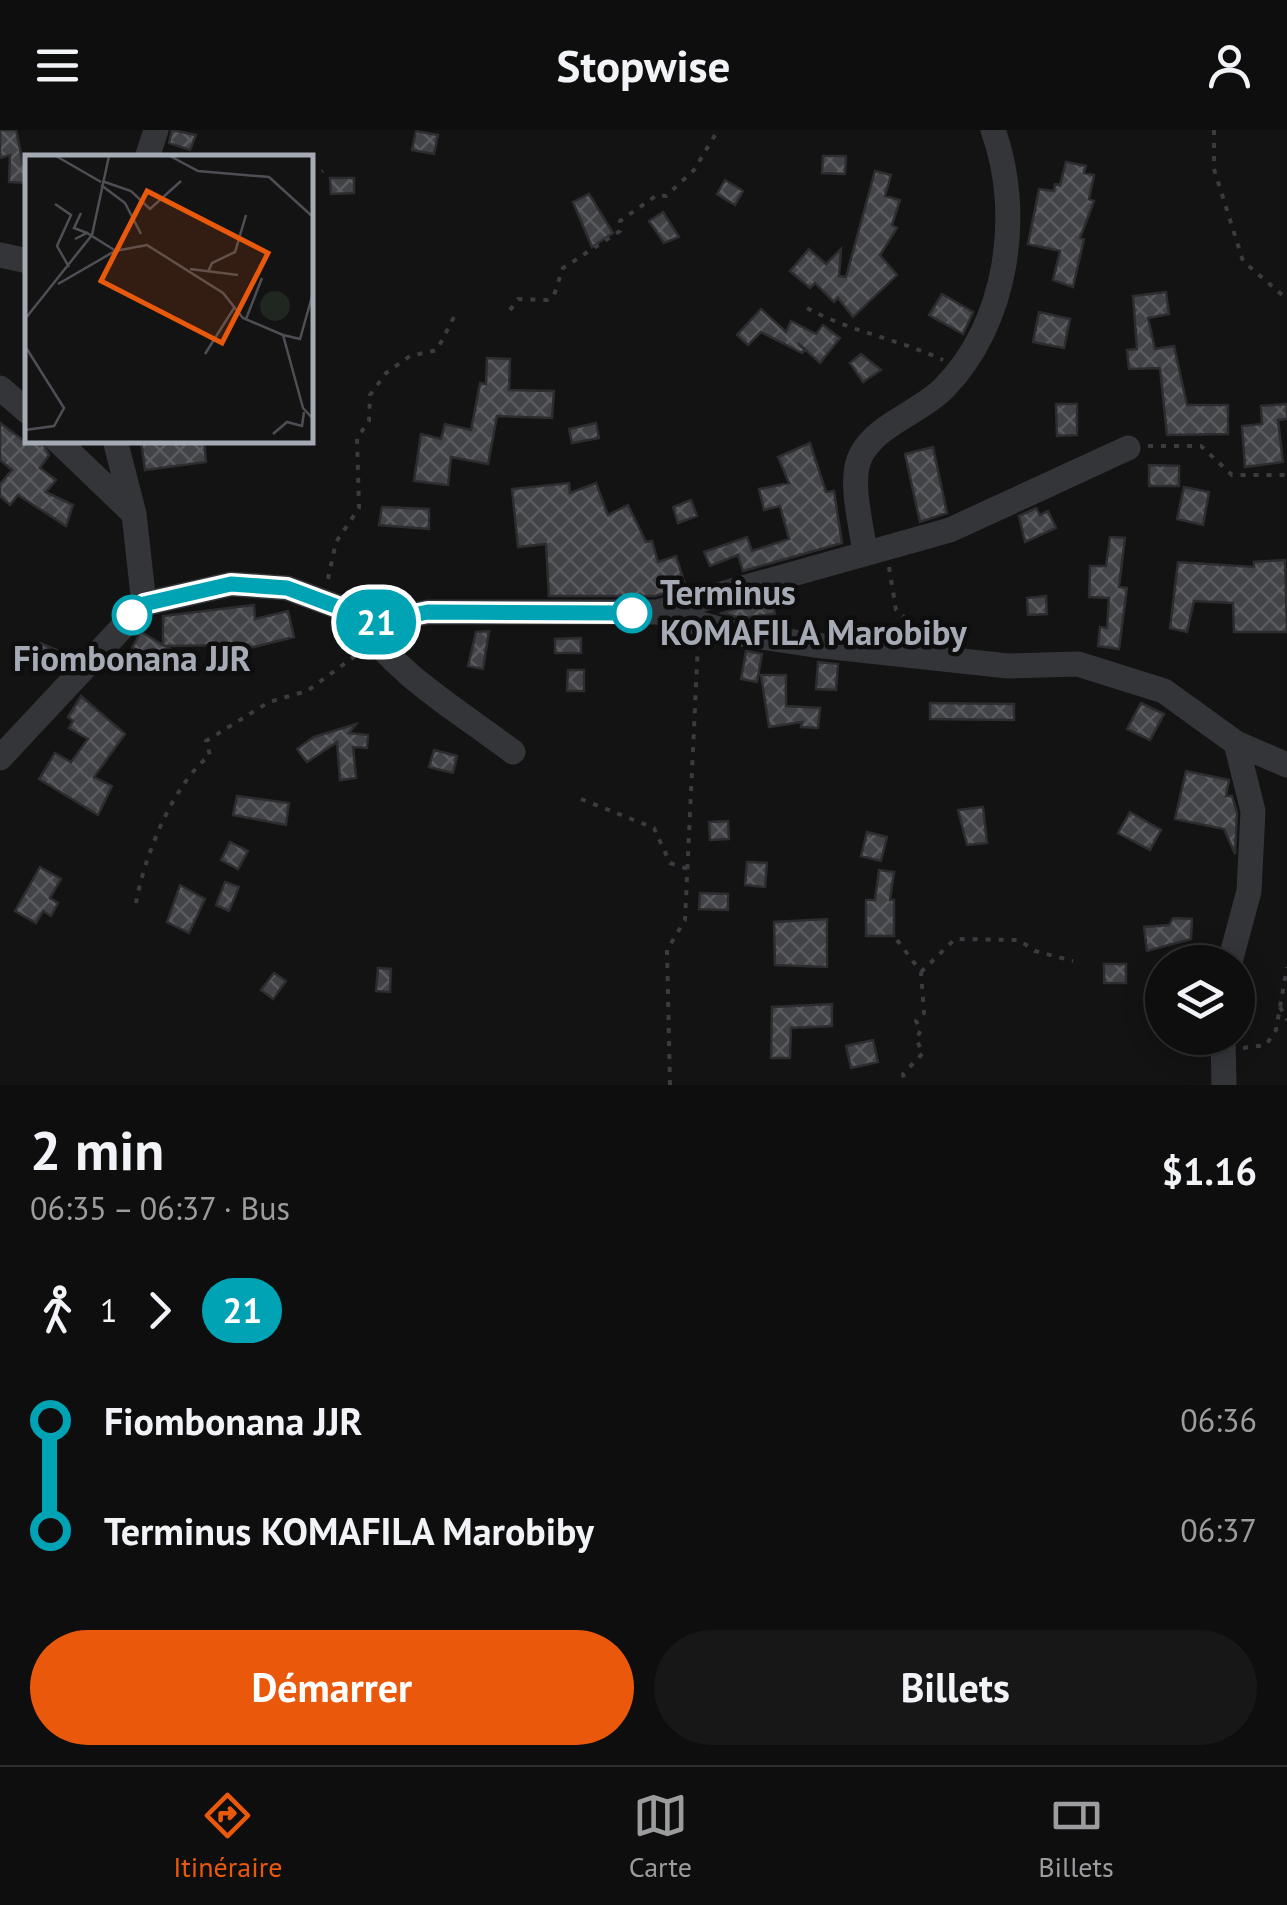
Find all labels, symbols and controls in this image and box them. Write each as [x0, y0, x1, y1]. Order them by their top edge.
text: Stopwise [557, 36, 730, 94]
icon: menu [30, 38, 85, 93]
icon: person [1202, 38, 1257, 93]
inset map [25, 155, 312, 442]
place label: Terminus KOMAFILA Marobiby [660, 569, 968, 655]
line badge: 21 [331, 590, 421, 654]
marker: Terminus KOMAFILA Marobiby [613, 594, 651, 632]
marker: Fiombonana JJR [113, 596, 151, 634]
text: 21 [356, 599, 396, 645]
place label: Fiombonana JJR [13, 635, 251, 681]
map controls [1145, 945, 1255, 1055]
button: layers [1145, 945, 1255, 1055]
text: 2 min [30, 1114, 164, 1185]
text: $1.16 [1161, 1146, 1257, 1195]
text: 06:35 – 06:37 · Bus [30, 1187, 290, 1229]
icon: walk [30, 1283, 85, 1338]
icon: forward [132, 1283, 187, 1338]
text: 21 [222, 1287, 262, 1333]
text: 1 [100, 1289, 117, 1331]
text: Fiombonana JJR [104, 1396, 362, 1445]
text: 06:36 [1180, 1399, 1257, 1441]
text: Terminus KOMAFILA Marobiby [104, 1506, 594, 1555]
text: 06:37 [1180, 1509, 1257, 1551]
button: Démarrer [30, 1630, 634, 1745]
button: Billets [654, 1630, 1257, 1745]
tab: Itinéraire [173, 1788, 282, 1885]
tab: Carte [629, 1788, 692, 1885]
tab: Billets [1038, 1788, 1114, 1885]

